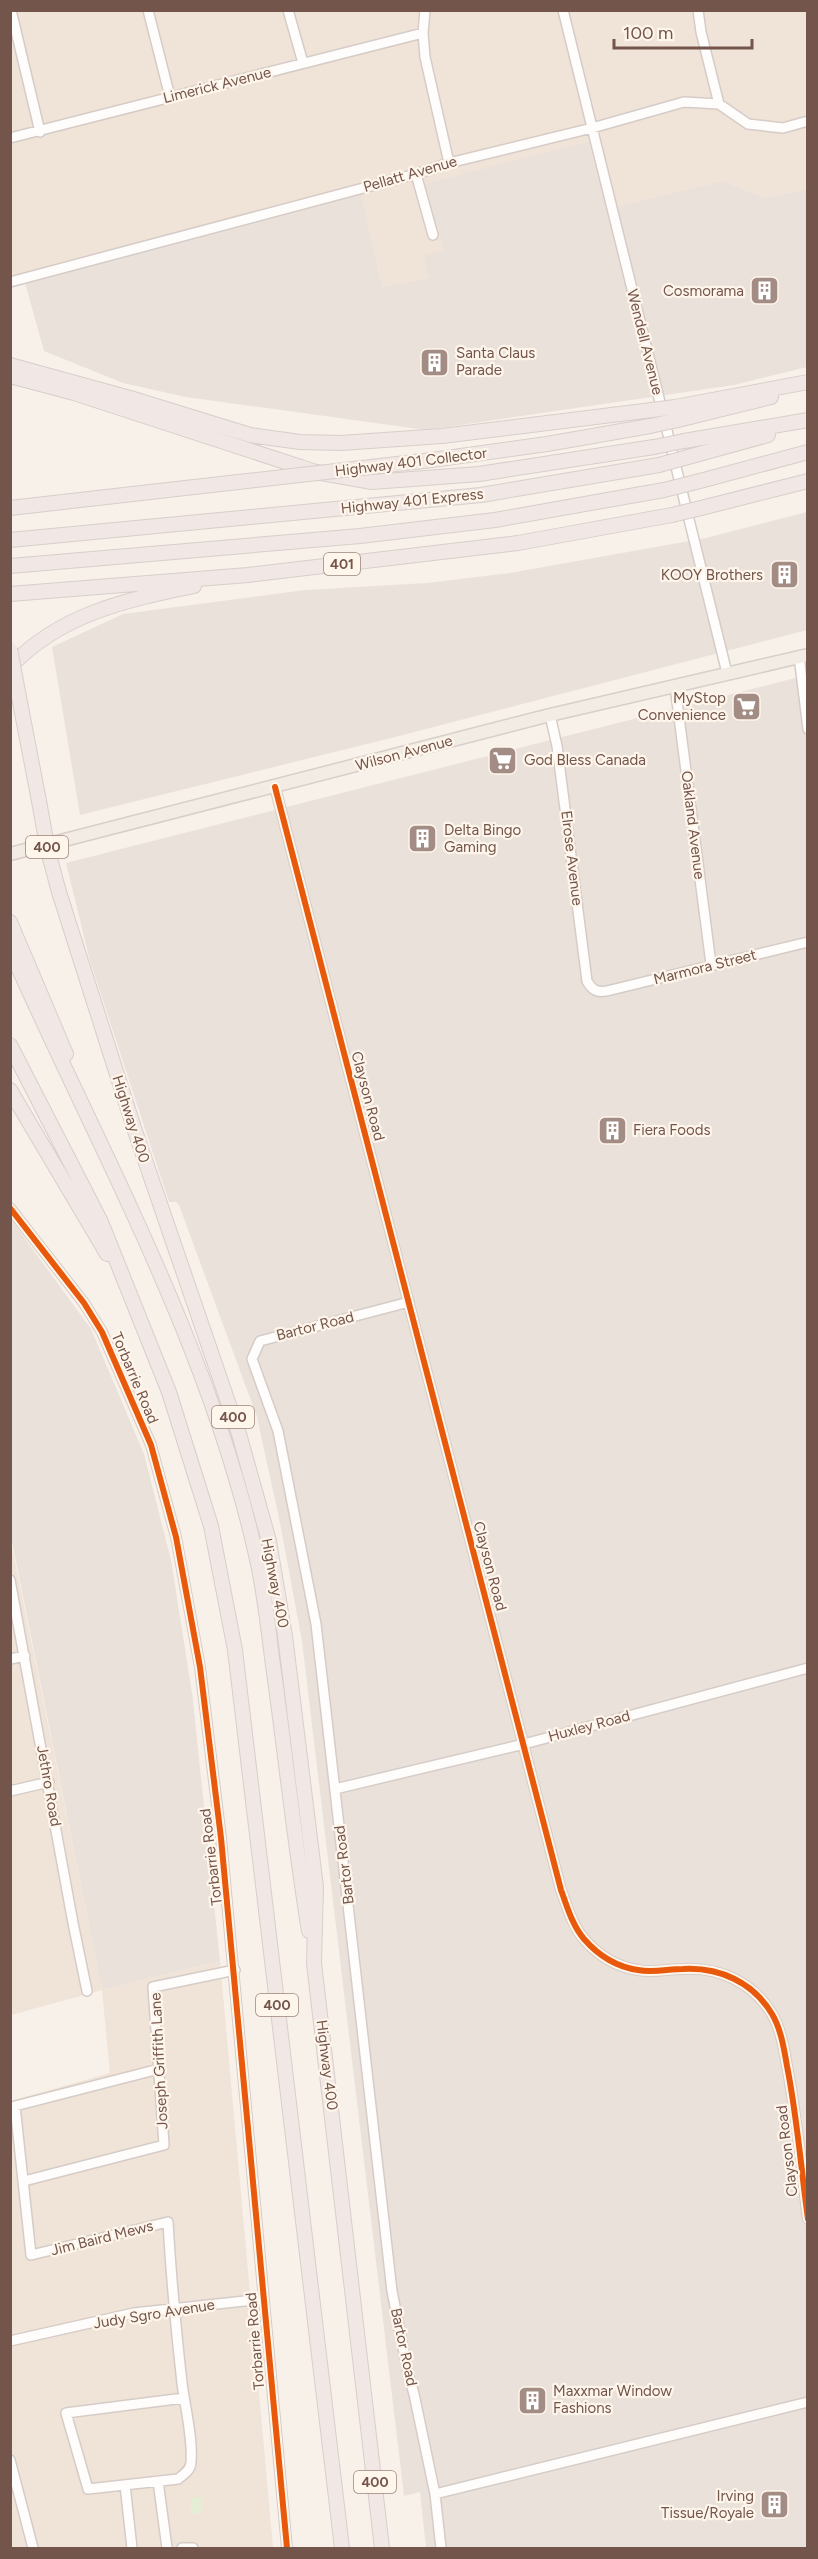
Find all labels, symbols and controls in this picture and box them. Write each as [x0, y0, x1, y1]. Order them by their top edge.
scale bar [614, 12, 752, 50]
text: 100 m [623, 22, 673, 44]
street label: Limerick Avenue [161, 63, 273, 107]
street label: Pellatt Avenue [361, 152, 459, 196]
building icon: Cosmorama [749, 275, 781, 307]
place label: Cosmorama [663, 282, 744, 300]
street label: Wendell Avenue [623, 287, 667, 397]
place label: Santa Claus Parade [456, 344, 535, 379]
building icon: Santa Claus Parade [419, 346, 451, 378]
street label: Highway 401 Collector [334, 444, 488, 480]
street label: Highway 401 Express [340, 485, 484, 517]
road number: 401 [324, 553, 360, 575]
building icon: KOOY Brothers [768, 559, 800, 591]
place label: KOOY Brothers [661, 566, 763, 584]
place label: MyStop Convenience [638, 689, 726, 724]
supermarket icon: MyStop Convenience [731, 691, 763, 723]
street label: Wilson Avenue [354, 731, 454, 775]
supermarket icon: God Bless Canada [487, 744, 519, 776]
place label: God Bless Canada [524, 751, 646, 769]
street label: Oakland Avenue [677, 770, 709, 880]
street label: Elrose Avenue [557, 809, 587, 907]
place label: Delta Bingo Gaming [444, 821, 522, 856]
building icon: Delta Bingo Gaming [407, 823, 439, 855]
road number: 400 [26, 836, 68, 858]
street label: Marmora Street [652, 945, 759, 988]
street label: Clayson Road [347, 1049, 389, 1143]
street label: Highway 400 [108, 1073, 154, 1165]
building icon: Fiera Foods [596, 1114, 628, 1146]
place label: Fiera Foods [633, 1121, 710, 1139]
street label: Bartor Road [274, 1308, 356, 1344]
street label: Torbarrie Road [108, 1330, 162, 1426]
road number: 400 [212, 1406, 254, 1428]
street label: Clayson Road [469, 1519, 511, 1613]
street label: Highway 400 [257, 1537, 293, 1629]
street label: Huxley Road [546, 1706, 632, 1746]
street label: Jethro Road [33, 1744, 65, 1828]
street label: Torbarrie Road [196, 1807, 226, 1907]
street label: Bartor Road [330, 1824, 358, 1906]
street label: Joseph Griffith Lane [146, 1992, 172, 2130]
road number: 400 [256, 1994, 298, 2016]
street label: Highway 400 [313, 2019, 341, 2111]
street label: Clayson Road [772, 2104, 802, 2198]
street label: Jim Baird Mews [49, 2217, 155, 2259]
street label: Torbarrie Road [242, 2292, 268, 2390]
street label: Judy Sgro Avenue [92, 2296, 216, 2332]
street label: Bartor Road [387, 2306, 421, 2388]
place label: Maxxmar Window Fashions [553, 2382, 672, 2417]
building icon: Maxxmar Window Fashions [516, 2384, 548, 2416]
road number: 400 [354, 2471, 396, 2493]
place label: Irving Tissue/Royale [661, 2487, 754, 2522]
building icon: Irving Tissue/Royale [759, 2489, 791, 2521]

